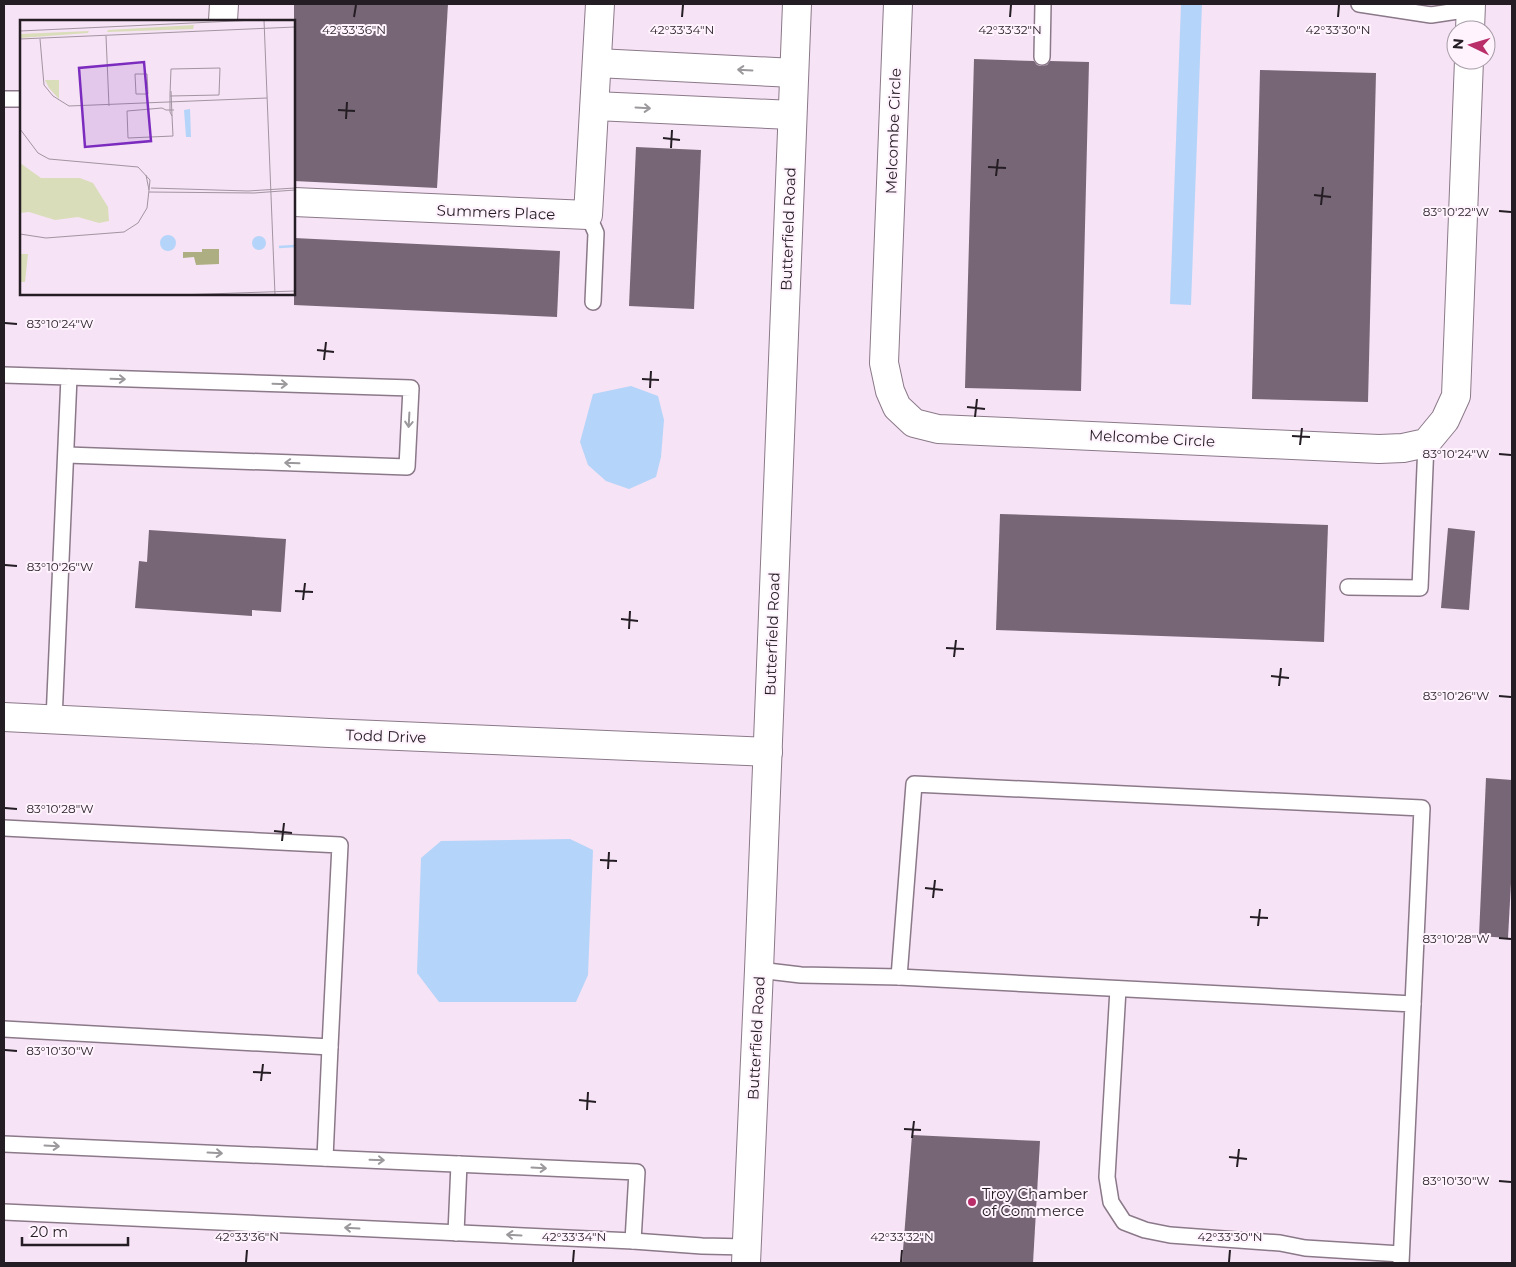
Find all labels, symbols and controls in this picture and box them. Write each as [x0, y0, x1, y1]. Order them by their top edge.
inset map [20, 20, 295, 295]
north arrow [1446, 20, 1496, 70]
text: 42°33'36"N [322, 22, 386, 37]
text: 42°33'34"N [650, 22, 714, 37]
text: 42°33'32"N [978, 22, 1042, 37]
text: 42°33'30"N [1306, 22, 1370, 37]
text: N [1449, 37, 1468, 50]
one-way arrow [737, 66, 753, 75]
street label: Melcombe Circle [881, 68, 905, 194]
one-way arrow [634, 103, 651, 113]
street label: Butterfield Road [776, 167, 800, 291]
street label: Summers Place [436, 200, 556, 224]
text: 83°10'22"W [1423, 204, 1489, 219]
text: 83°10'24"W [27, 316, 93, 331]
one-way arrow [110, 374, 126, 384]
one-way arrow [272, 379, 288, 388]
one-way arrow [404, 411, 413, 427]
street label: Melcombe Circle [1089, 425, 1215, 451]
text: 83°10'24"W [1423, 446, 1489, 461]
one-way arrow [284, 459, 300, 468]
text: 83°10'26"W [27, 559, 93, 574]
street label: Butterfield Road [760, 572, 784, 696]
text: 83°10'26"W [1423, 688, 1489, 703]
street label: Todd Drive [345, 725, 427, 747]
text: 83°10'28"W [26, 801, 94, 816]
text: 83°10'28"W [1422, 931, 1490, 946]
street label: Butterfield Road [743, 976, 769, 1100]
text: 83°10'30"W [26, 1043, 94, 1058]
one-way arrow [44, 1141, 60, 1150]
one-way arrow [207, 1149, 223, 1158]
one-way arrow [369, 1156, 385, 1165]
one-way arrow [531, 1163, 547, 1172]
text: 83°10'30"W [1422, 1173, 1490, 1188]
place label: Troy Chamber of Commerce [982, 1184, 1088, 1220]
marker: Troy Chamber of Commerce [966, 1196, 978, 1208]
scale bar [22, 1214, 129, 1246]
text: 20 m [30, 1222, 68, 1241]
one-way arrow [344, 1223, 360, 1232]
text: 42°33'36"N [215, 1229, 279, 1244]
text: 42°33'34"N [542, 1229, 606, 1244]
text: 42°33'32"N [870, 1229, 934, 1244]
text: 42°33'30"N [1198, 1229, 1262, 1244]
one-way arrow [506, 1231, 522, 1240]

